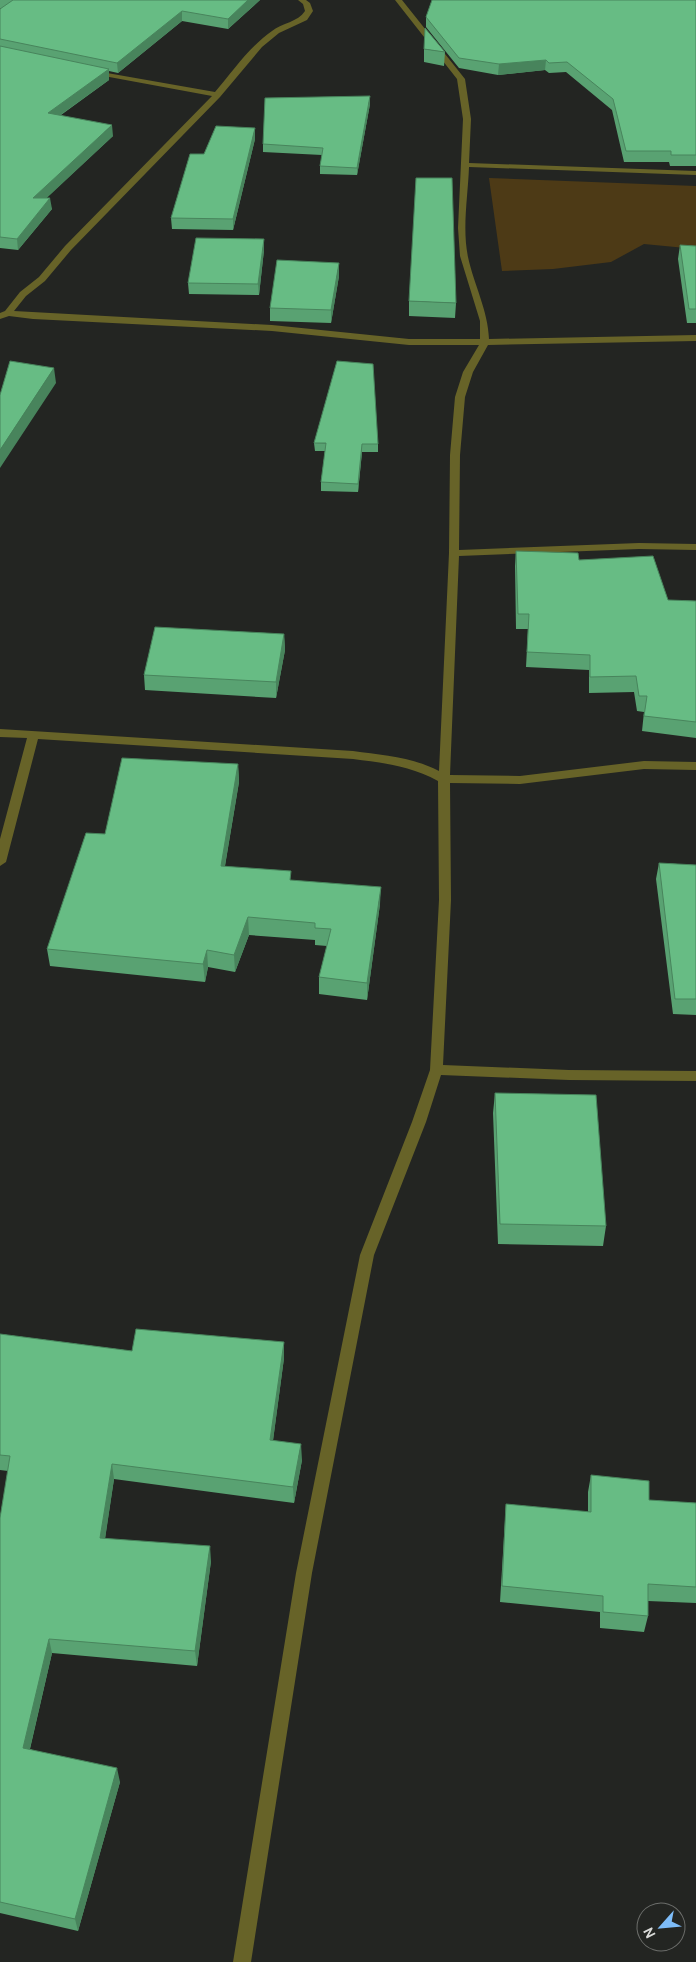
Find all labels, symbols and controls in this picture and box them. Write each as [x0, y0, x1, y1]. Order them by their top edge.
north arrow [636, 1902, 686, 1952]
text: N [639, 1924, 660, 1941]

